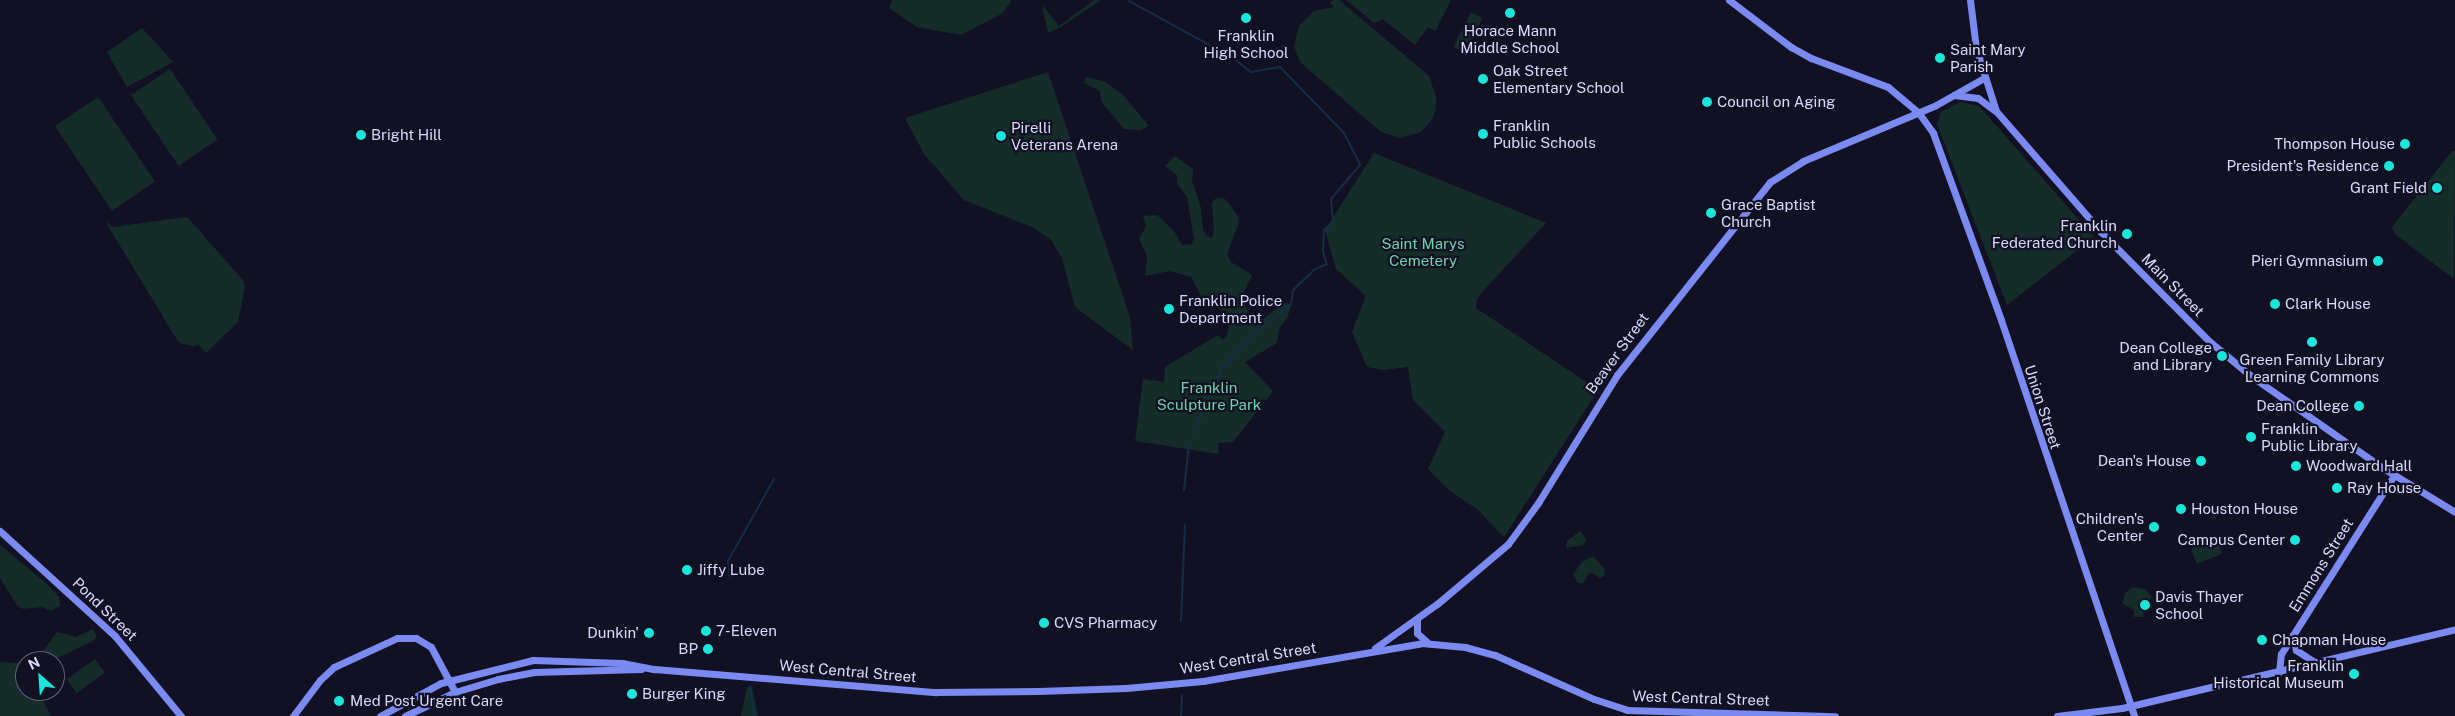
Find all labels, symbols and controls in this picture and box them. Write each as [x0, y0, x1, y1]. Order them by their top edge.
marker: Horace Mann Middle School [1504, 7, 1516, 19]
marker: Franklin High School [1240, 12, 1252, 24]
place label: Horace Mann Middle School [1460, 21, 1560, 56]
place label: Franklin High School [1203, 26, 1289, 61]
place label: Saint Mary Parish [1950, 40, 2026, 75]
marker: Saint Mary Parish [1934, 52, 1946, 64]
place label: Oak Street Elementary School [1493, 61, 1625, 96]
marker: Oak Street Elementary School [1477, 73, 1489, 85]
place label: Council on Aging [1717, 93, 1836, 111]
marker: Council on Aging [1701, 96, 1713, 108]
place label: Franklin Public Schools [1493, 116, 1596, 151]
place label: Pirelli Veterans Arena [1011, 118, 1118, 153]
place label: Bright Hill [371, 126, 442, 144]
marker: Franklin Public Schools [1477, 128, 1489, 140]
marker: Bright Hill [355, 129, 367, 141]
marker: Pirelli Veterans Arena [995, 130, 1007, 142]
place label: Thompson House [2274, 135, 2395, 153]
marker: Thompson House [2399, 138, 2411, 150]
place label: President's Residence [2226, 157, 2379, 175]
marker: President's Residence [2383, 160, 2395, 172]
place label: Grant Field [2350, 179, 2427, 197]
marker: Grant Field [2431, 182, 2443, 194]
place label: Grace Baptist Church [1721, 195, 1816, 230]
marker: Grace Baptist Church [1705, 207, 1717, 219]
place label: Franklin Federated Church [1992, 216, 2117, 251]
marker: Franklin Federated Church [2121, 228, 2133, 240]
park label: Saint Marys Cemetery [1382, 234, 1464, 269]
street label: Main Street [2138, 250, 2208, 320]
place label: Pieri Gymnasium [2251, 252, 2368, 270]
marker: Pieri Gymnasium [2372, 255, 2384, 267]
place label: Franklin Police Department [1179, 291, 1282, 326]
place label: Clark House [2285, 295, 2371, 313]
marker: Clark House [2269, 298, 2281, 310]
marker: Franklin Police Department [1163, 303, 1175, 315]
street label: Beaver Street [1582, 309, 1652, 397]
marker: Green Family Library Learning Commons [2306, 336, 2318, 348]
place label: Dean College and Library [2119, 338, 2212, 373]
marker: Dean College and Library [2216, 350, 2228, 362]
place label: Green Family Library Learning Commons [2239, 350, 2385, 385]
street label: Union Street [2021, 363, 2065, 451]
park label: Franklin Sculpture Park [1157, 378, 1261, 413]
place label: Dean College [2256, 397, 2349, 415]
marker: Dean College [2353, 400, 2365, 412]
place label: Franklin Public Library [2261, 419, 2358, 454]
marker: Franklin Public Library [2245, 431, 2257, 443]
place label: Dean's House [2098, 452, 2191, 470]
marker: Dean's House [2195, 455, 2207, 467]
place label: Woodward Hall [2306, 457, 2412, 475]
marker: Woodward Hall [2290, 460, 2302, 472]
place label: Ray House [2347, 479, 2421, 497]
marker: Ray House [2331, 482, 2343, 494]
place label: Houston House [2191, 500, 2298, 518]
marker: Houston House [2175, 503, 2187, 515]
place label: Children's Center [2076, 509, 2144, 544]
street label: Emmons Street [2285, 515, 2357, 615]
marker: Children's Center [2148, 521, 2160, 533]
place label: Campus Center [2178, 531, 2285, 549]
marker: Campus Center [2289, 534, 2301, 546]
place label: Jiffy Lube [697, 561, 765, 579]
marker: Jiffy Lube [681, 564, 693, 576]
street label: Pond Street [69, 574, 141, 644]
place label: Davis Thayer School [2155, 587, 2244, 622]
marker: Davis Thayer School [2139, 599, 2151, 611]
place label: CVS Pharmacy [1054, 614, 1157, 632]
marker: CVS Pharmacy [1038, 617, 1050, 629]
place label: 7-Eleven [716, 622, 777, 640]
place label: Dunkin' [587, 624, 639, 642]
marker: 7-Eleven [700, 625, 712, 637]
marker: Dunkin' [643, 627, 655, 639]
place label: Chapman House [2272, 631, 2386, 649]
marker: Chapman House [2256, 634, 2268, 646]
street label: West Central Street [1179, 638, 1317, 678]
place label: BP [678, 640, 698, 658]
marker: BP [702, 643, 714, 655]
north arrow [15, 651, 65, 701]
text: N [25, 654, 42, 673]
street label: West Central Street [779, 656, 917, 686]
place label: Franklin Historical Museum [2213, 656, 2344, 691]
marker: Franklin Historical Museum [2348, 668, 2360, 680]
place label: Burger King [642, 685, 726, 703]
street label: West Central Street [1632, 687, 1770, 709]
marker: Burger King [626, 688, 638, 700]
place label: Med Post Urgent Care [350, 692, 503, 710]
marker: Med Post Urgent Care [332, 694, 346, 708]

